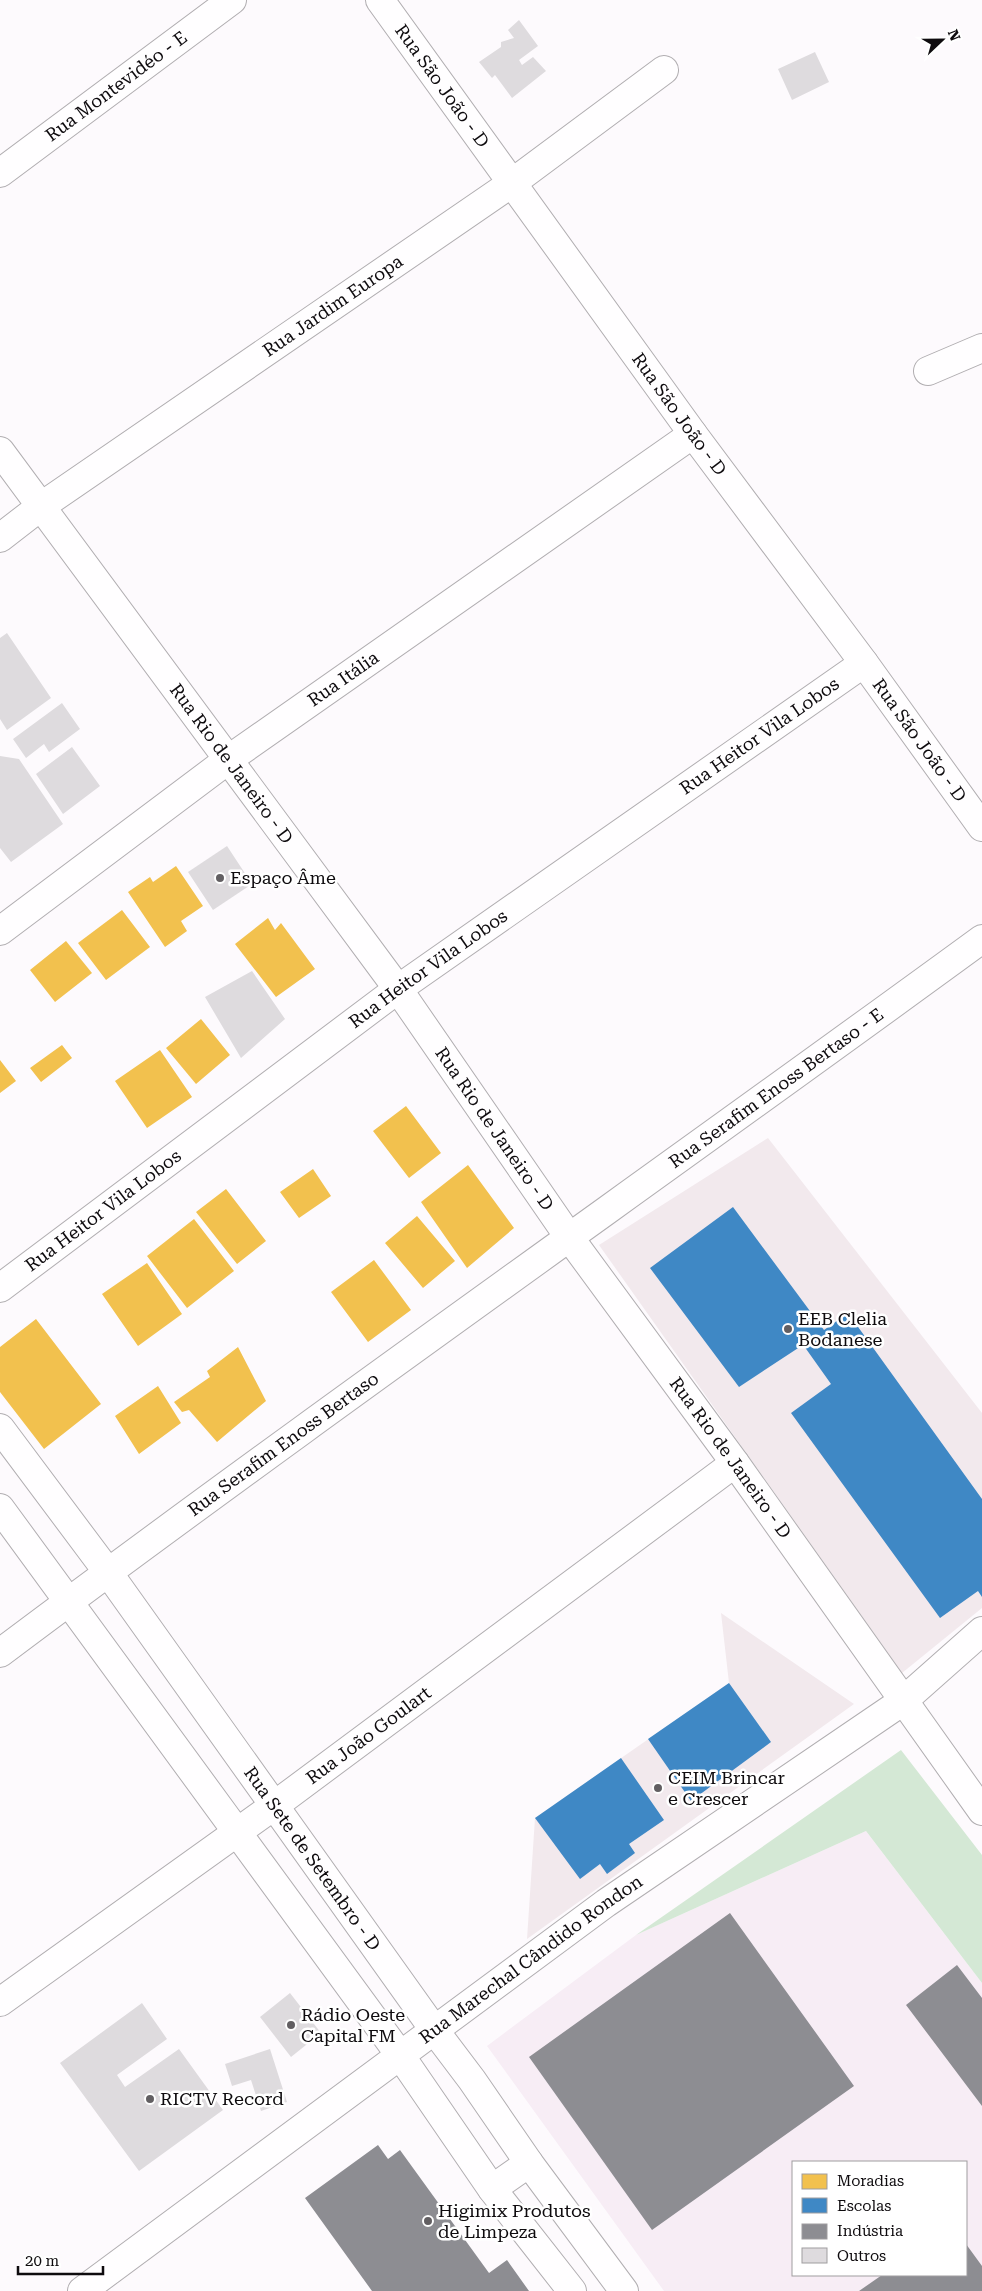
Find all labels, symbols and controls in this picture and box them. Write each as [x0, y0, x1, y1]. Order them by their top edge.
north arrow [917, 15, 967, 65]
street label: Rua São João - D [391, 20, 494, 151]
street label: Rua Montevidéo - E [41, 26, 191, 145]
text: N [945, 27, 964, 43]
street label: Rua Jardim Europa [259, 250, 407, 361]
street label: Rua São João - D [628, 349, 731, 479]
street label: Rua Itália [303, 646, 383, 711]
street label: Rua Heitor Vila Lobos [676, 673, 843, 799]
street label: Rua São João - D [869, 674, 971, 806]
street label: Rua Rio de Janeiro - D [166, 679, 298, 848]
place label: Espaço Âme [230, 867, 336, 888]
marker: Espaço Âme [214, 872, 226, 884]
street label: Rua Heitor Vila Lobos [345, 905, 511, 1032]
street label: Rua Serafim Enoss Bertaso - E [665, 1003, 887, 1172]
street label: Rua Rio de Janeiro - D [431, 1043, 558, 1214]
street label: Rua Heitor Vila Lobos [21, 1145, 185, 1275]
place label: EEB Clelia Bodanese [798, 1308, 887, 1350]
marker: EEB Clelia Bodanese [782, 1323, 794, 1335]
street label: Rua Serafim Enoss Bertaso [184, 1367, 382, 1520]
street label: Rua Rio de Janeiro - D [666, 1373, 796, 1542]
street label: Rua João Goulart [302, 1682, 435, 1788]
street label: Rua Sete de Setembro - D [240, 1762, 385, 1955]
place label: CEIM Brincar e Crescer [668, 1767, 785, 1809]
marker: CEIM Brincar e Crescer [652, 1782, 664, 1794]
street label: Rua Marechal Cândido Rondon [415, 1870, 646, 2048]
place label: Rádio Oeste Capital FM [301, 2004, 405, 2046]
marker: Rádio Oeste Capital FM [285, 2019, 297, 2031]
place label: RICTV Record [160, 2088, 284, 2109]
marker: RICTV Record [144, 2093, 156, 2105]
legend [792, 2161, 967, 2276]
text: Moradias [837, 2172, 904, 2190]
text: Escolas [837, 2197, 891, 2215]
place label: Higimix Produtos de Limpeza [438, 2200, 591, 2242]
marker: Higimix Produtos de Limpeza [422, 2215, 434, 2227]
text: Indústria [837, 2222, 903, 2240]
scale bar [18, 2244, 102, 2276]
text: Outros [837, 2247, 886, 2265]
text: 20 m [25, 2252, 60, 2270]

